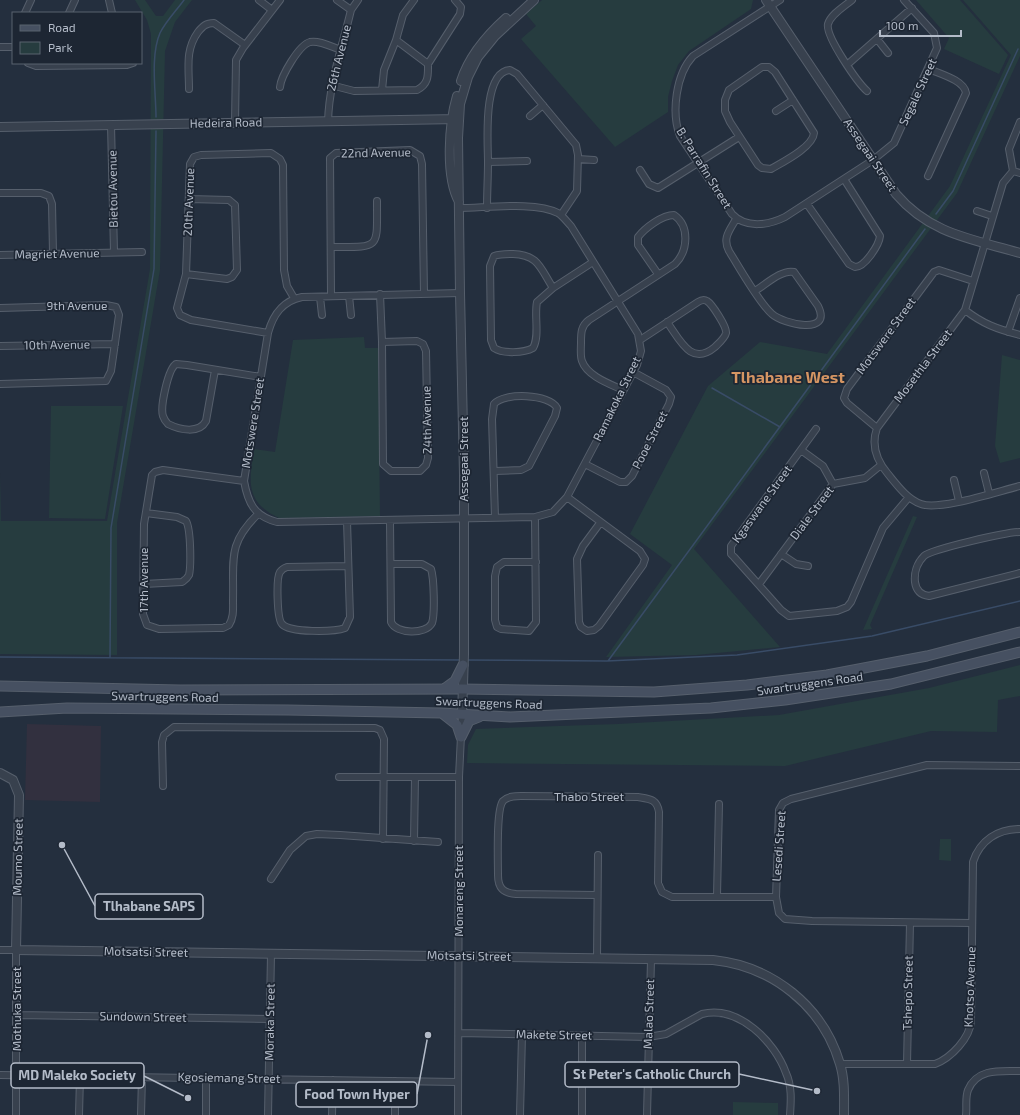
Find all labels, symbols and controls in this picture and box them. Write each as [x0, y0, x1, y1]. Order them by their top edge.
legend [12, 12, 142, 64]
scale bar [880, 12, 961, 38]
text: 100 m [886, 18, 918, 32]
text: Road [48, 20, 76, 34]
street label: 26th Avenue [323, 23, 353, 92]
text: Park [48, 40, 73, 54]
street label: Segale Street [895, 55, 939, 127]
street label: Hedeira Road [190, 114, 262, 130]
street label: Assegaai Street [841, 115, 901, 194]
street label: B. Parrafin Street [674, 124, 736, 211]
street label: 22nd Avenue [341, 144, 411, 160]
street label: Bietou Avenue [104, 150, 120, 228]
street label: 20th Avenue [180, 168, 196, 236]
street label: Magriet Avenue [14, 245, 100, 261]
street label: Motswere Street [853, 294, 918, 377]
street label: 9th Avenue [46, 298, 108, 312]
street label: Mosethla Street [890, 326, 954, 405]
street label: 10th Avenue [24, 336, 90, 352]
street label: Ramakoka Street [590, 354, 643, 443]
district label: Tlhabane West [731, 367, 845, 386]
street label: Motswere Street [238, 376, 266, 469]
street label: 24th Avenue [418, 386, 434, 454]
street label: Pooe Street [629, 408, 670, 471]
street label: Assegaai Street [456, 416, 470, 501]
street label: Kgaswane Street [728, 462, 794, 545]
street label: Diale Street [786, 482, 836, 542]
street label: 17th Avenue [136, 547, 150, 613]
street label: Swartruggens Road [756, 669, 864, 697]
street label: Swartruggens Road [111, 688, 219, 704]
street label: Swartruggens Road [435, 693, 543, 711]
street label: Thabo Street [554, 789, 625, 803]
street label: Lesedi Street [769, 810, 787, 882]
street label: Moumo Street [9, 818, 25, 896]
street label: Monareng Street [451, 845, 465, 937]
callout: Tlhabane SAPS [95, 894, 203, 919]
text: Tlhabane SAPS [103, 898, 195, 914]
street label: Motsatsi Street [104, 943, 189, 959]
street label: Khotso Avenue [961, 946, 977, 1028]
street label: Motsatsi Street [427, 947, 512, 963]
street label: Tshepo Street [899, 955, 915, 1031]
street label: Mothuka Street [9, 966, 23, 1051]
street label: Malao Street [640, 978, 656, 1049]
street label: Moraka Street [261, 983, 277, 1061]
street label: Sundown Street [99, 1008, 187, 1024]
street label: Makete Street [516, 1026, 593, 1042]
callout: St Peter's Catholic Church [565, 1062, 739, 1087]
callout: MD Maleko Society [11, 1063, 144, 1088]
text: St Peter's Catholic Church [573, 1066, 731, 1082]
text: MD Maleko Society [18, 1067, 136, 1083]
street label: Kgosiemang Street [177, 1069, 281, 1085]
callout: Food Town Hyper [296, 1082, 417, 1107]
text: Food Town Hyper [304, 1086, 410, 1102]

